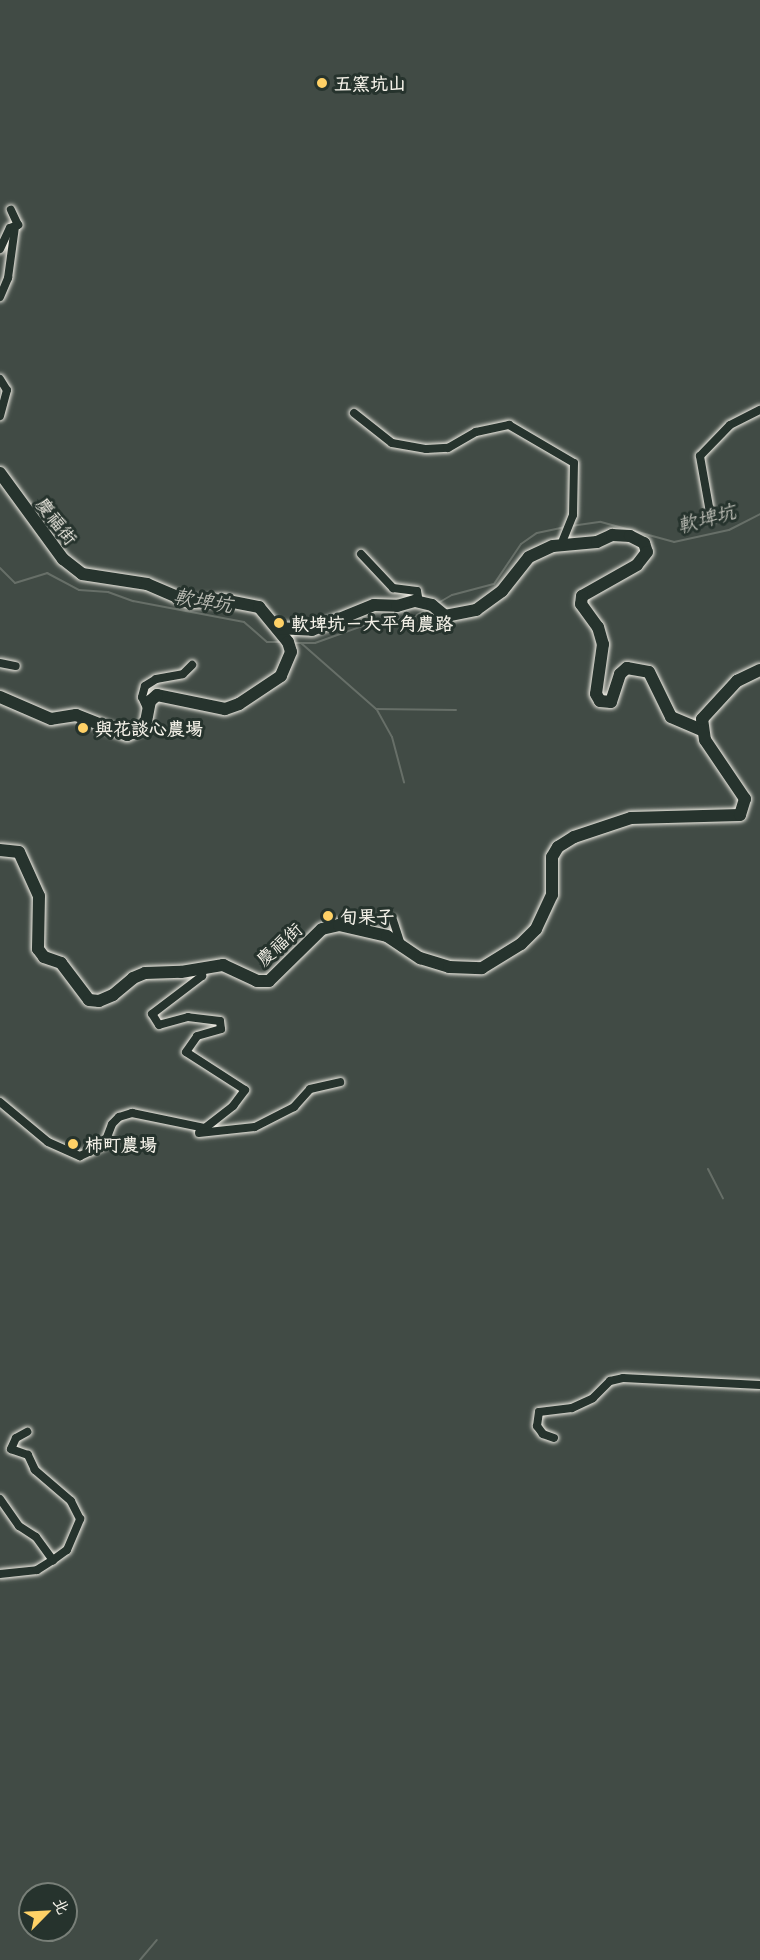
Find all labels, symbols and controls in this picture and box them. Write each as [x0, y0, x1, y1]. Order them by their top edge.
place label: 五窯坑山 [334, 72, 406, 94]
marker: 五窯坑山 [315, 76, 329, 90]
street label: 慶福街 [32, 493, 82, 549]
water label: 軟埤坑 [674, 499, 738, 537]
water label: 軟埤坑 [171, 583, 235, 617]
place label: 軟埤坑－大平角農路 [291, 612, 453, 634]
marker: 軟埤坑－大平角農路 [272, 616, 286, 630]
place label: 與花談心農場 [95, 717, 203, 739]
marker: 與花談心農場 [76, 721, 90, 735]
place label: 旬果子 [340, 905, 394, 927]
marker: 旬果子 [321, 909, 335, 923]
street label: 慶福街 [252, 918, 306, 970]
place label: 柿町農場 [85, 1133, 157, 1155]
marker: 柿町農場 [66, 1137, 80, 1151]
north arrow [18, 1882, 78, 1942]
text: 北 [48, 1893, 77, 1918]

